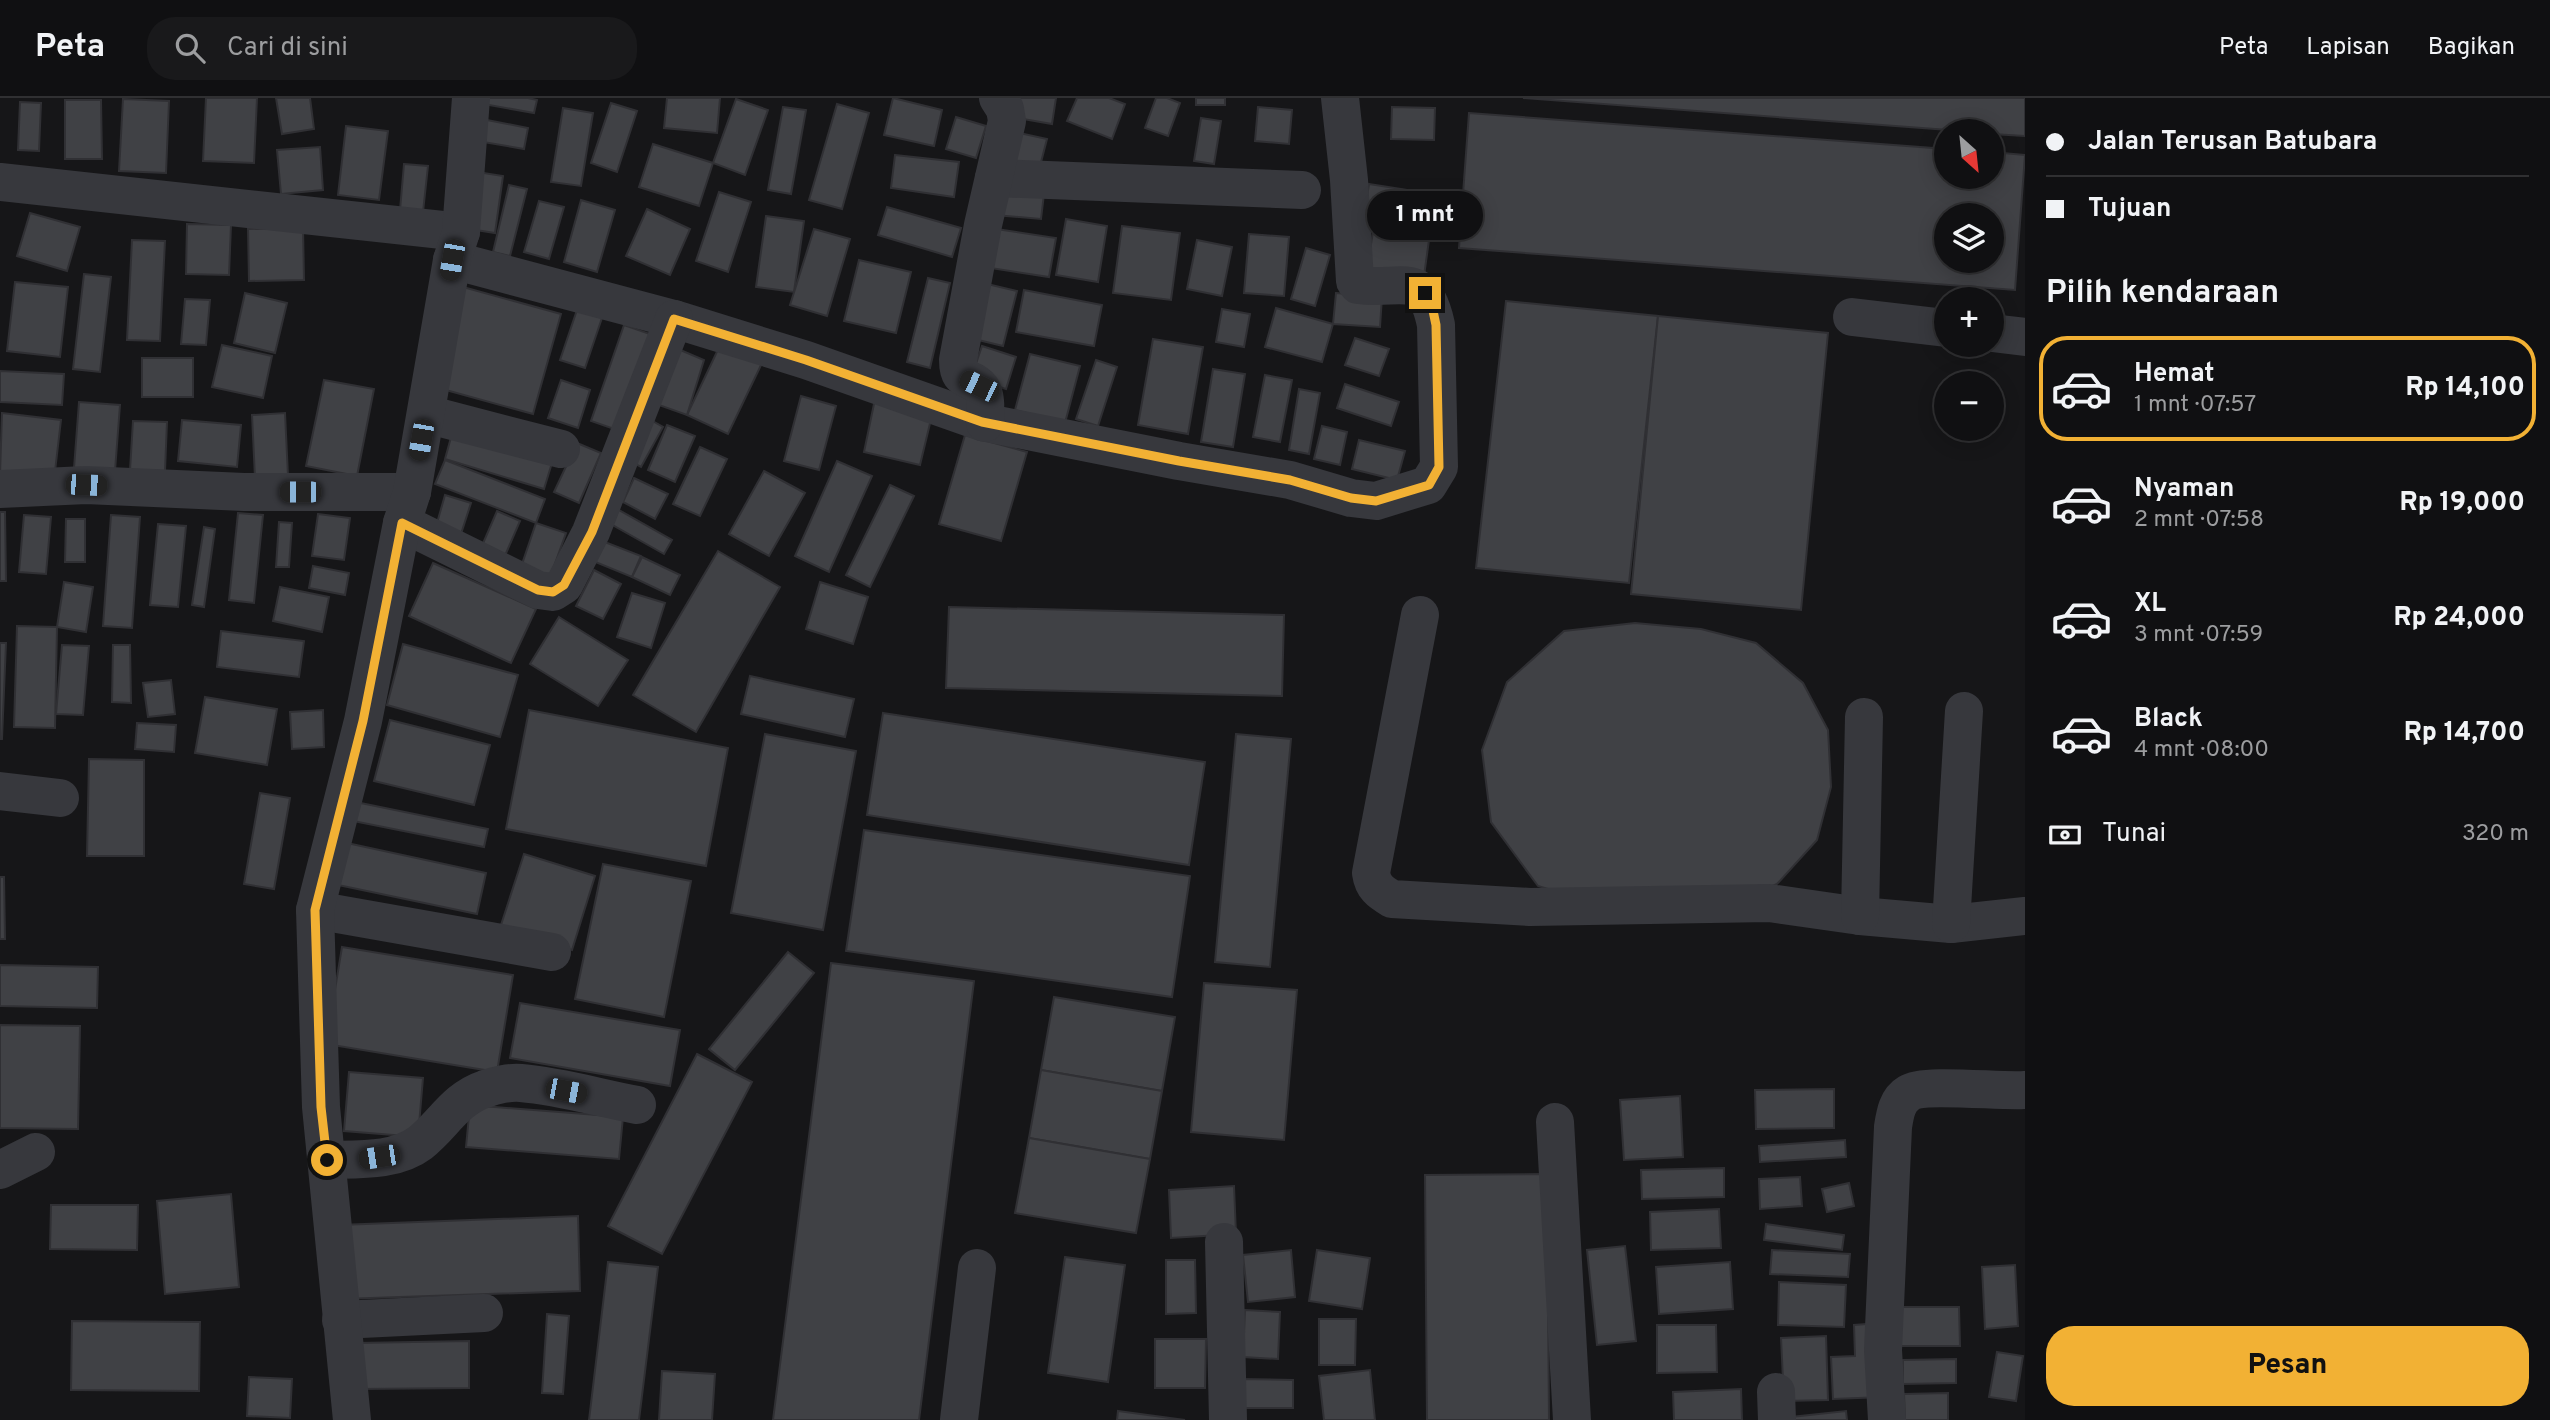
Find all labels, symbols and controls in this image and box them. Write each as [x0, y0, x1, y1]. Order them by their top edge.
search box [147, 17, 637, 80]
text: Peta [35, 27, 105, 69]
icon: search [171, 29, 209, 67]
text: Cari di sini [227, 32, 348, 65]
text: Peta [2219, 33, 2268, 63]
text: Lapisan [2306, 33, 2390, 63]
text: Bagikan [2428, 33, 2515, 63]
north arrow [1934, 119, 2004, 189]
map controls [1934, 119, 2004, 441]
text: Jalan Terusan Batubara [2088, 126, 2377, 159]
callout: 1 mnt [1367, 192, 1483, 240]
text: Tujuan [2088, 193, 2172, 226]
text: 1 mnt [1396, 201, 1454, 230]
button: layers [1934, 203, 2004, 273]
car [439, 237, 466, 283]
text: Pilih kendaraan [2046, 274, 2279, 314]
route end [1409, 277, 1441, 309]
button: + [1934, 287, 2004, 357]
icon: car [2050, 357, 2113, 420]
text: Hemat [2134, 358, 2214, 391]
car [956, 367, 1003, 405]
button: − [1934, 371, 2004, 441]
text: Rp 14,100 [2405, 372, 2525, 405]
text: 1 mnt · 07:57 [2134, 391, 2256, 420]
car [408, 417, 435, 463]
icon: car [2050, 472, 2113, 535]
text: Nyaman [2134, 473, 2234, 506]
car [65, 474, 108, 496]
car [280, 482, 322, 503]
text: Rp 19,000 [2400, 487, 2525, 520]
text: 2 mnt · 07:58 [2134, 506, 2264, 535]
icon: car [2050, 587, 2113, 650]
text: XL [2134, 588, 2166, 621]
text: Rp 24,000 [2393, 602, 2525, 635]
text: 3 mnt · 07:59 [2134, 621, 2263, 650]
icon: car [2050, 702, 2113, 765]
text: Black [2134, 703, 2203, 736]
text: Rp 14,700 [2404, 717, 2525, 750]
text: 4 mnt · 08:00 [2134, 736, 2269, 765]
icon: cash [2046, 816, 2084, 854]
text: Tunai [2102, 818, 2166, 851]
text: 320 m [2462, 820, 2529, 849]
car [544, 1077, 589, 1105]
car [357, 1143, 402, 1171]
route start [311, 1144, 343, 1176]
button: Pesan [2046, 1326, 2529, 1406]

